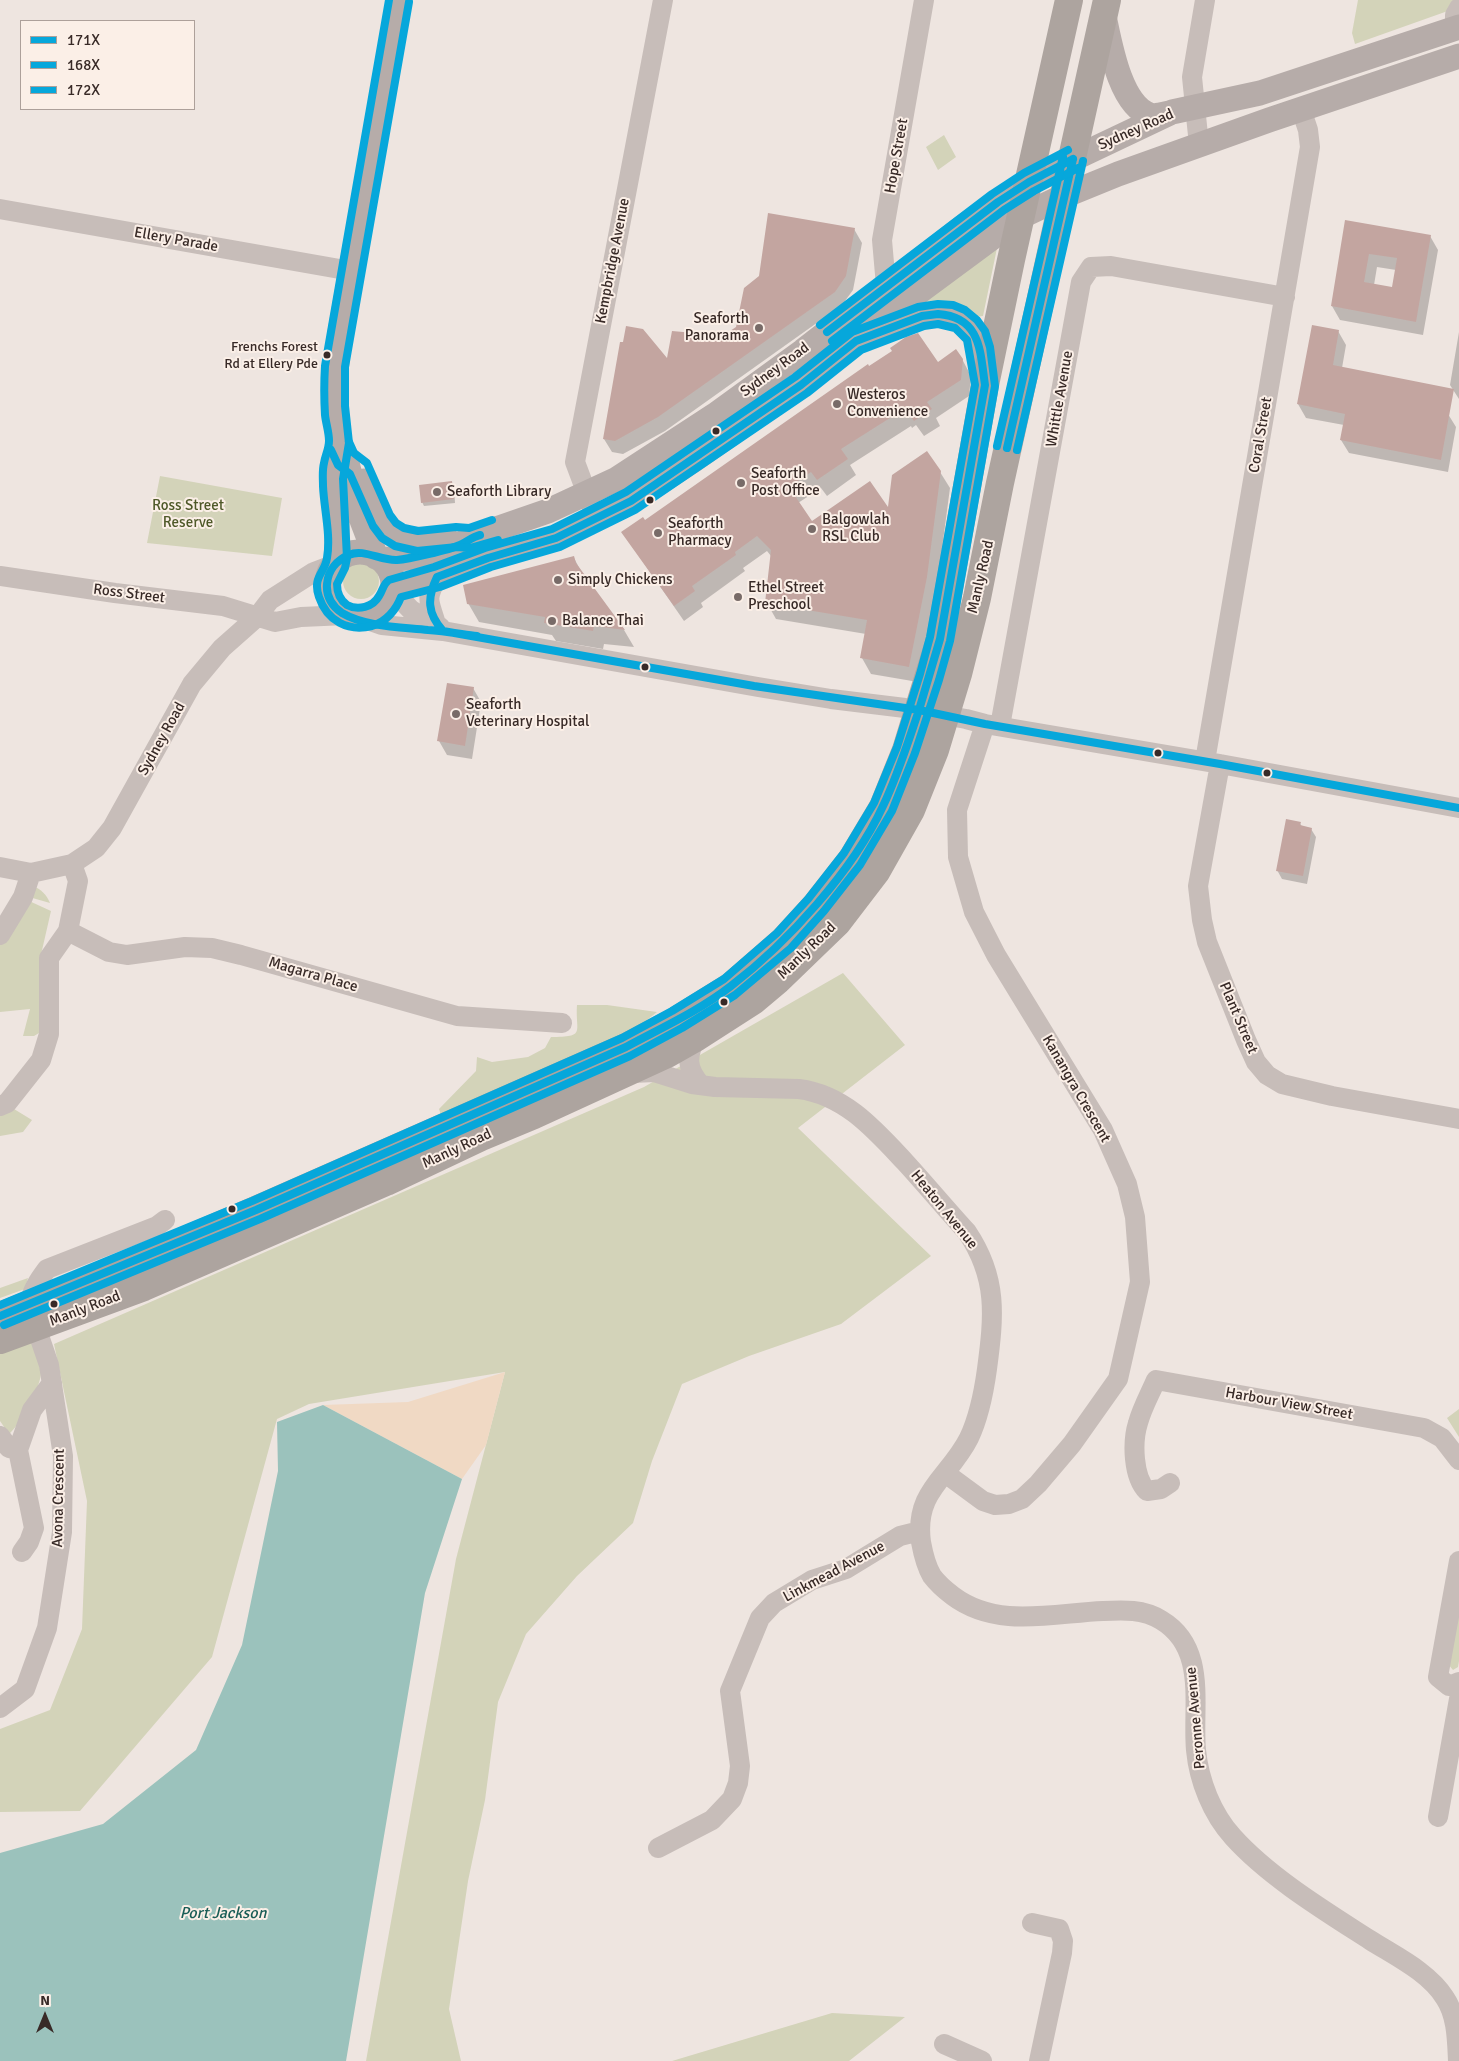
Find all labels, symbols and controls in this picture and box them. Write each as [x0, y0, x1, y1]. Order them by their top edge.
legend [20, 20, 195, 110]
text: 171X [67, 31, 100, 49]
text: 168X [67, 56, 100, 74]
text: 172X [67, 81, 100, 99]
street label: Sydney Road [1095, 105, 1177, 155]
street label: Hope Street [882, 117, 912, 195]
street label: Kempbridge Avenue [592, 197, 634, 325]
street label: Ellery Parade [133, 224, 219, 256]
place label: Seaforth Panorama [685, 310, 749, 345]
marker: Seaforth Panorama [753, 322, 765, 334]
place label: Frenchs Forest Rd at Ellery Pde [224, 339, 318, 372]
street label: Sydney Road [737, 339, 813, 401]
street label: Whittle Avenue [1043, 349, 1077, 449]
marker: Frenchs Forest Rd at Ellery Pde [322, 350, 332, 360]
place label: Westeros Convenience [847, 386, 928, 421]
street label: Coral Street [1245, 396, 1277, 474]
marker: Westeros Convenience [831, 398, 843, 410]
unlabelled marker [711, 426, 721, 436]
place label: Seaforth Post Office [751, 465, 820, 500]
marker: Seaforth Post Office [735, 477, 747, 489]
place label: Seaforth Library [447, 483, 551, 501]
marker: Seaforth Library [431, 486, 443, 498]
unlabelled marker [645, 495, 655, 505]
park label: Ross Street Reserve [152, 497, 224, 532]
place label: Balgowlah RSL Club [822, 511, 890, 546]
place label: Seaforth Pharmacy [668, 515, 731, 550]
marker: Balgowlah RSL Club [806, 523, 818, 535]
marker: Seaforth Pharmacy [652, 527, 664, 539]
street label: Manly Road [964, 539, 998, 615]
place label: Simply Chickens [568, 571, 673, 589]
marker: Simply Chickens [552, 574, 564, 586]
place label: Ethel Street Preschool [748, 579, 824, 614]
street label: Ross Street [92, 581, 166, 607]
marker: Ethel Street Preschool [732, 591, 744, 603]
place label: Balance Thai [562, 612, 644, 630]
marker: Balance Thai [546, 615, 558, 627]
unlabelled marker [640, 662, 650, 672]
place label: Seaforth Veterinary Hospital [466, 696, 590, 731]
street label: Sydney Road [135, 699, 189, 779]
marker: Seaforth Veterinary Hospital [450, 708, 462, 720]
unlabelled marker [1153, 748, 1163, 758]
unlabelled marker [1262, 768, 1272, 778]
street label: Manly Road [774, 919, 840, 983]
street label: Magarra Place [266, 954, 360, 996]
street label: Plant Street [1215, 979, 1261, 1057]
unlabelled marker [719, 997, 729, 1007]
street label: Kanangra Crescent [1038, 1032, 1114, 1146]
street label: Manly Road [419, 1125, 495, 1173]
street label: Heaton Avenue [907, 1167, 981, 1253]
unlabelled marker [227, 1204, 237, 1214]
street label: Manly Road [47, 1287, 123, 1331]
unlabelled marker [49, 1299, 59, 1309]
street label: Harbour View Street [1224, 1384, 1354, 1424]
street label: Avona Crescent [49, 1448, 69, 1548]
street label: Linkmead Avenue [780, 1538, 888, 1606]
street label: Peronne Avenue [1183, 1666, 1209, 1770]
water label: Port Jackson [180, 1904, 266, 1924]
north arrow [20, 1991, 70, 2041]
text: N [40, 1992, 50, 2009]

